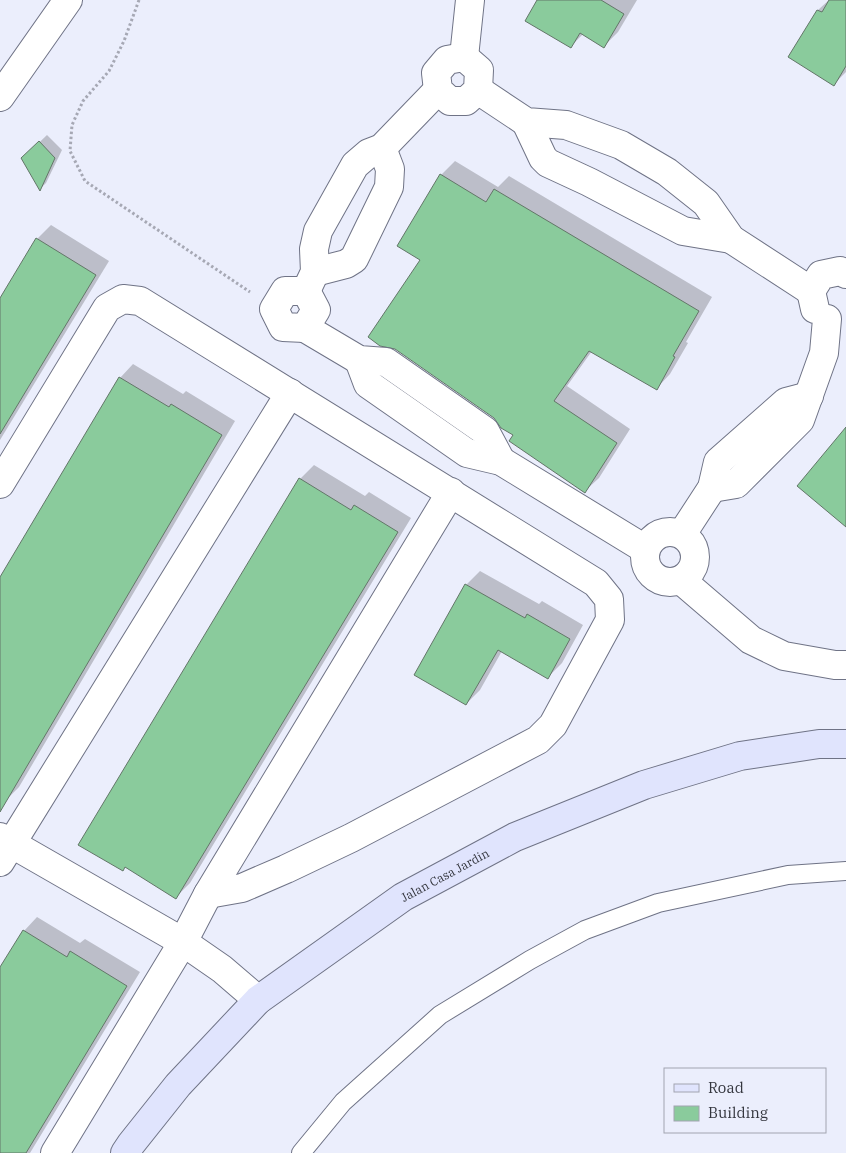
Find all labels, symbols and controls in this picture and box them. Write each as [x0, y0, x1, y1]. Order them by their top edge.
street label: Jalan Casa Jardin [398, 845, 492, 905]
legend [664, 1068, 826, 1133]
text: Road [708, 1078, 744, 1097]
text: Building [708, 1103, 768, 1122]

